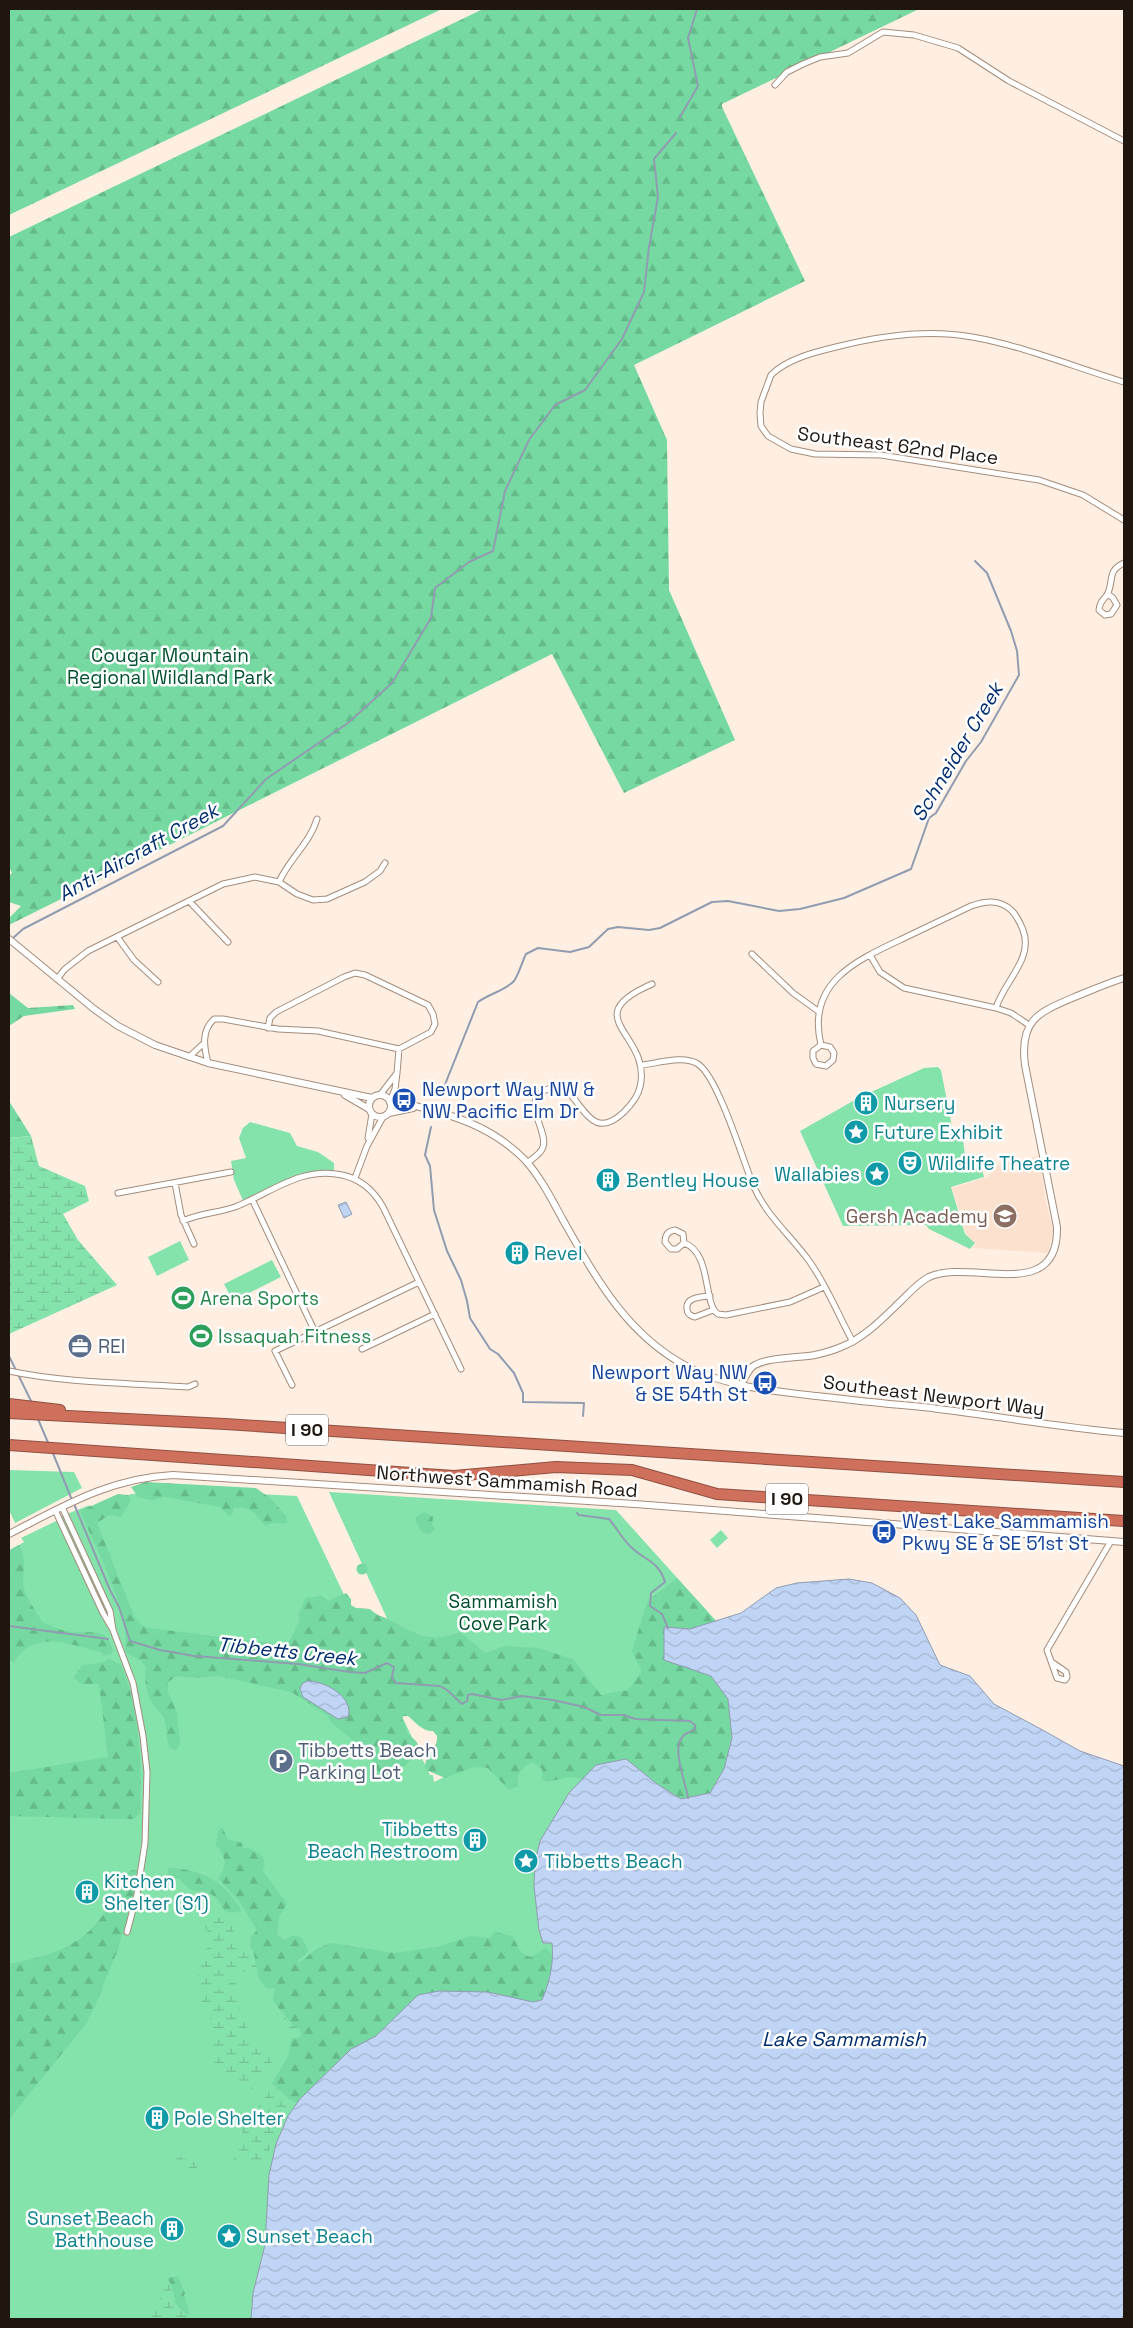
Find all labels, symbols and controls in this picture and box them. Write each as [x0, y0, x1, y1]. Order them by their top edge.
street label: Southeast 62nd Place [796, 421, 1000, 470]
park label: Cougar Mountain Regional Wildland Park [67, 643, 273, 690]
water label: Schneider Creek [905, 676, 1010, 826]
water label: Anti-Aircraft Creek [53, 796, 225, 907]
place label: Newport Way NW & NW Pacific Elm Dr [422, 1077, 595, 1124]
bus stop icon: Newport Way NW & NW Pacific Elm Dr [391, 1087, 417, 1113]
building icon: Nursery [853, 1090, 879, 1116]
place label: Nursery [884, 1091, 955, 1116]
place icon: Future Exhibit [843, 1119, 869, 1145]
place label: Future Exhibit [874, 1120, 1003, 1145]
theatre icon: Wildlife Theatre [897, 1150, 923, 1176]
place label: Wildlife Theatre [928, 1151, 1070, 1176]
place icon: Wallabies [864, 1161, 890, 1187]
place label: Wallabies [774, 1162, 860, 1187]
building icon: Bentley House [595, 1167, 621, 1193]
place label: Bentley House [626, 1168, 759, 1193]
school or university icon: Gersh Academy [992, 1203, 1018, 1229]
place label: Gersh Academy [846, 1204, 988, 1229]
building icon: Revel [504, 1240, 530, 1266]
place label: Revel [534, 1241, 583, 1266]
sports icon: Arena Sports [170, 1285, 196, 1311]
place label: Arena Sports [200, 1286, 319, 1311]
sports icon: Issaquah Fitness [188, 1323, 214, 1349]
place label: Issaquah Fitness [218, 1324, 371, 1349]
office icon: REI [67, 1333, 93, 1359]
place label: REI [98, 1334, 125, 1359]
place label: Newport Way NW & SE 54th St [592, 1360, 748, 1407]
street label: Southeast Newport Way [822, 1369, 1046, 1422]
bus stop icon: Newport Way NW & SE 54th St [752, 1370, 778, 1396]
road number: I 90 [286, 1414, 328, 1446]
street label: Northwest Sammamish Road [375, 1460, 638, 1503]
road number: I 90 [766, 1484, 808, 1515]
place label: West Lake Sammamish Pkwy SE & SE 51st St [902, 1509, 1109, 1556]
bus stop icon: West Lake Sammamish Pkwy SE & SE 51st St [871, 1519, 897, 1545]
park label: Sammamish Cove Park [449, 1589, 557, 1636]
water label: Tibbetts Creek [216, 1631, 360, 1671]
place label: Tibbetts Beach Parking Lot [298, 1738, 437, 1785]
parking icon: Tibbetts Beach Parking Lot [268, 1748, 294, 1774]
place label: Tibbetts Beach Restroom [307, 1817, 458, 1864]
building icon: Tibbetts Beach Restroom [462, 1827, 488, 1853]
place icon: Tibbetts Beach [513, 1848, 539, 1874]
place label: Tibbetts Beach [544, 1849, 683, 1874]
place label: Kitchen Shelter (S1) [104, 1869, 209, 1916]
building icon: Kitchen Shelter (S1) [74, 1879, 100, 1905]
water label: Lake Sammamish [762, 2026, 927, 2052]
building icon: Pole Shelter [144, 2105, 170, 2131]
place label: Pole Shelter [174, 2106, 284, 2131]
place label: Sunset Beach Bathhouse [27, 2206, 154, 2253]
building icon: Sunset Beach Bathhouse [159, 2216, 185, 2242]
place icon: Sunset Beach [216, 2223, 242, 2249]
place label: Sunset Beach [246, 2224, 373, 2249]

